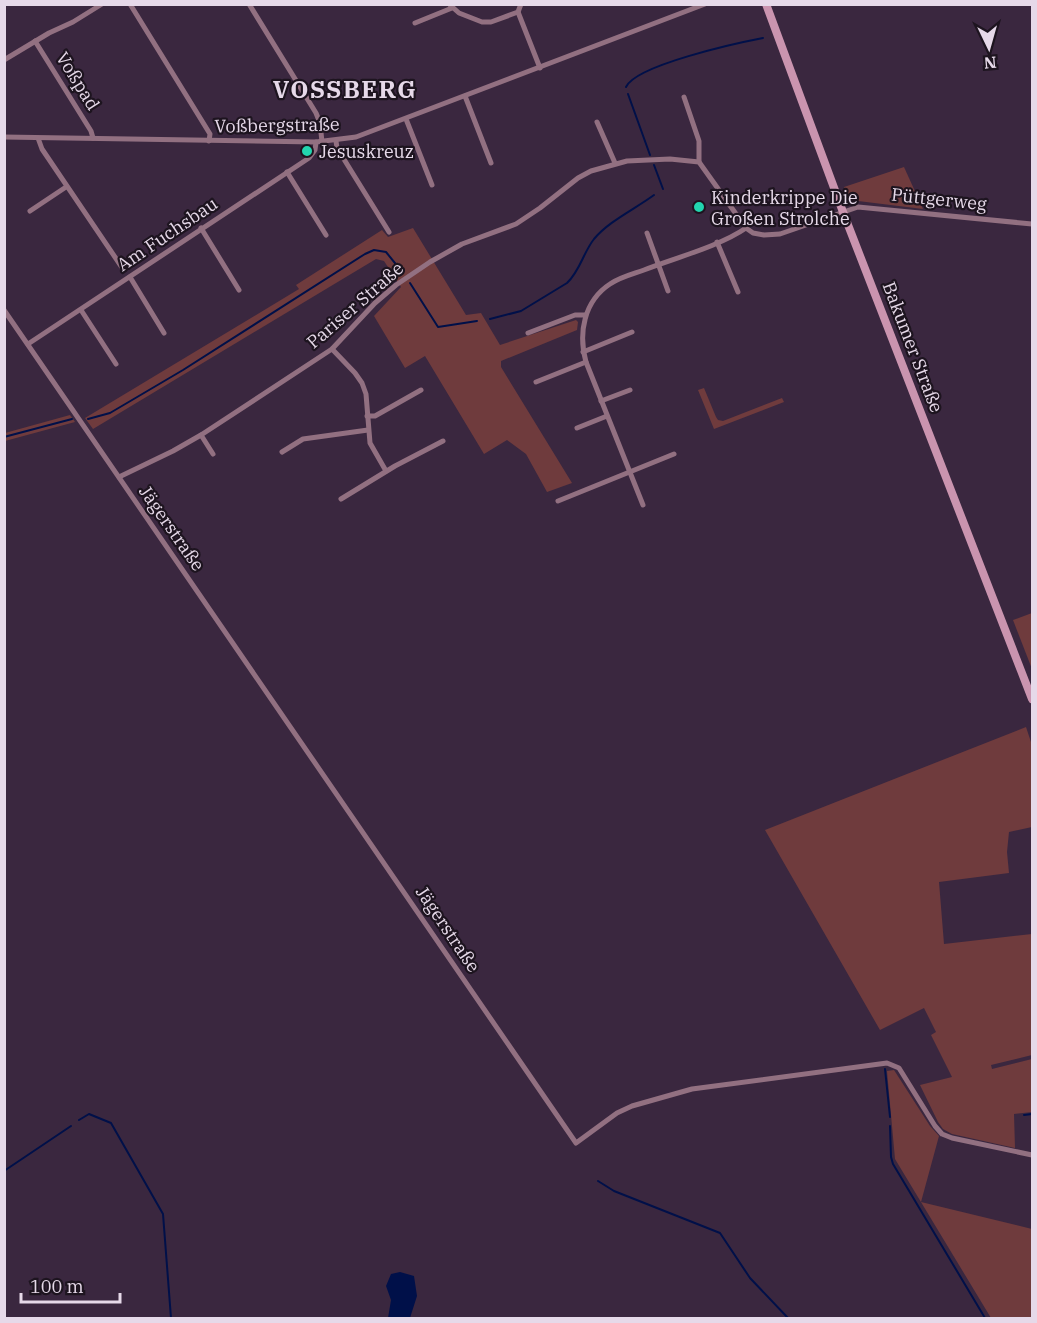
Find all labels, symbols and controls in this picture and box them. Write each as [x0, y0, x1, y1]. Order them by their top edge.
north arrow [959, 18, 1019, 78]
street label: Voßpad [51, 48, 105, 115]
text: N [983, 52, 997, 73]
district label: VOSSBERG [273, 73, 417, 105]
street label: Voßbergstraße [214, 112, 340, 138]
place label: Jesuskreuz [319, 140, 414, 163]
marker: Jesuskreuz [300, 144, 314, 158]
street label: Püttgerweg [890, 183, 988, 215]
place label: Kinderkrippe Die Großen Strolche [711, 186, 858, 230]
street label: Am Fuchsbau [112, 192, 222, 276]
marker: Kinderkrippe Die Großen Strolche [692, 200, 706, 214]
street label: Pariser Straße [302, 257, 408, 353]
street label: Bakumer Straße [877, 278, 949, 416]
street label: Jägerstraße [134, 481, 210, 575]
street label: Jägerstraße [411, 881, 485, 977]
scale bar [21, 1266, 120, 1304]
text: 100 m [30, 1275, 84, 1298]

